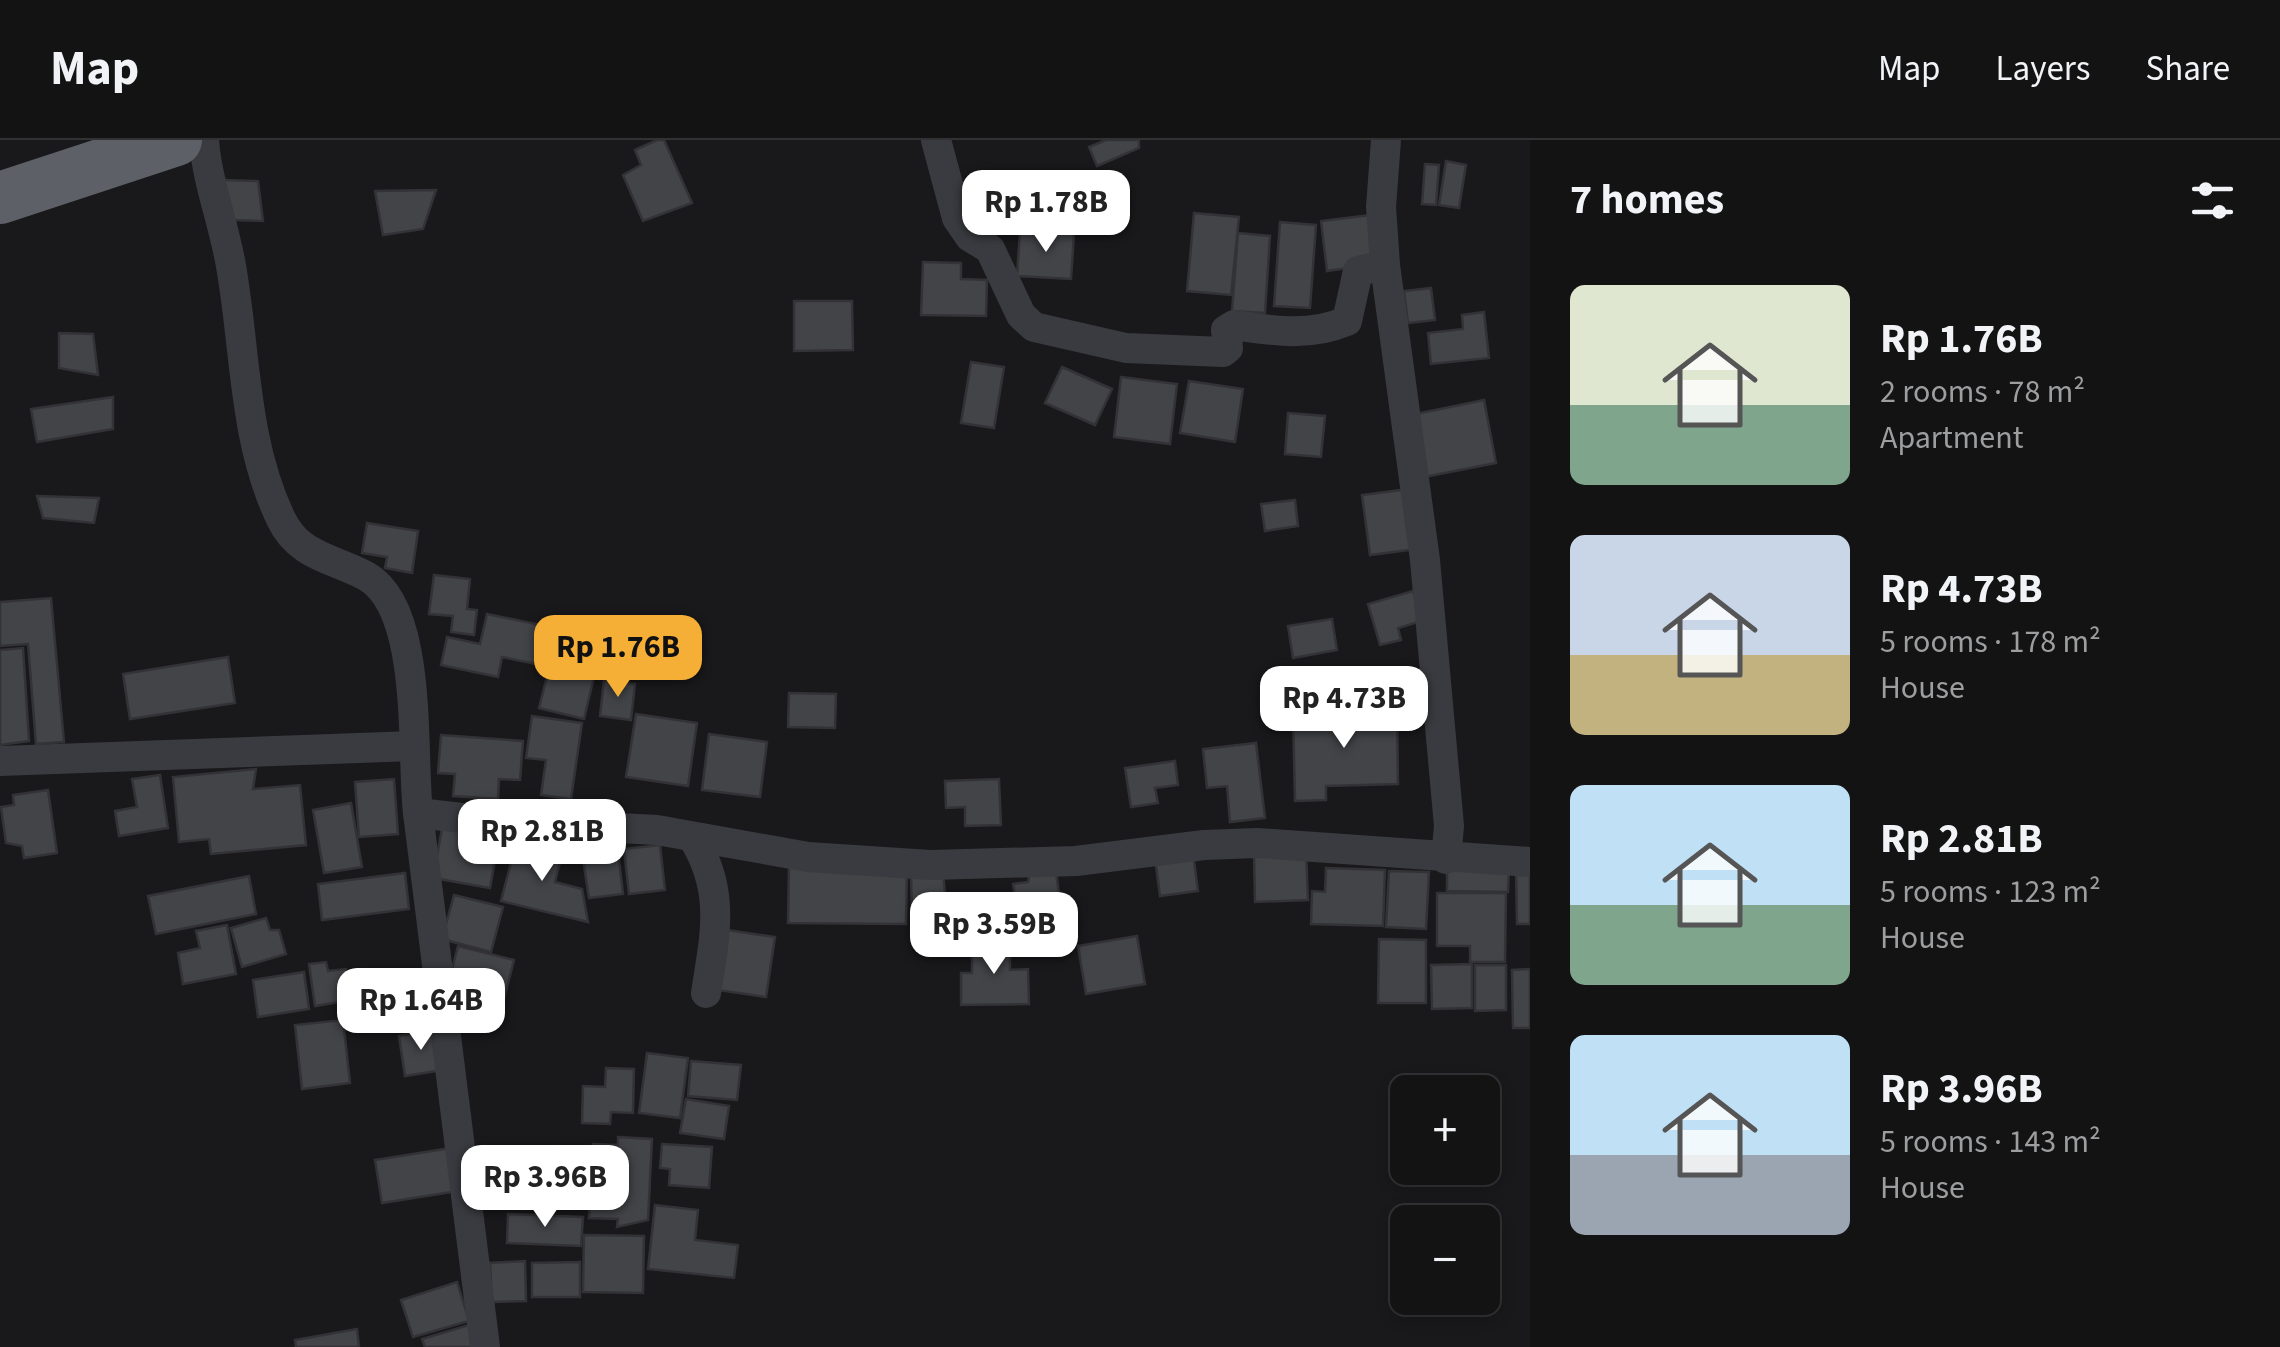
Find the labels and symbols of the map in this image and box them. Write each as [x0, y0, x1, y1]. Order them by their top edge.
pin: Rp 1.78B [943, 170, 1149, 255]
pin: Rp 1.76B [515, 615, 721, 700]
pin: Rp 4.73B [1241, 666, 1447, 751]
pin: Rp 2.81B [439, 799, 645, 884]
pin: Rp 3.59B [891, 892, 1097, 977]
pin: Rp 1.64B [318, 968, 524, 1053]
pin: Rp 3.96B [442, 1145, 648, 1230]

